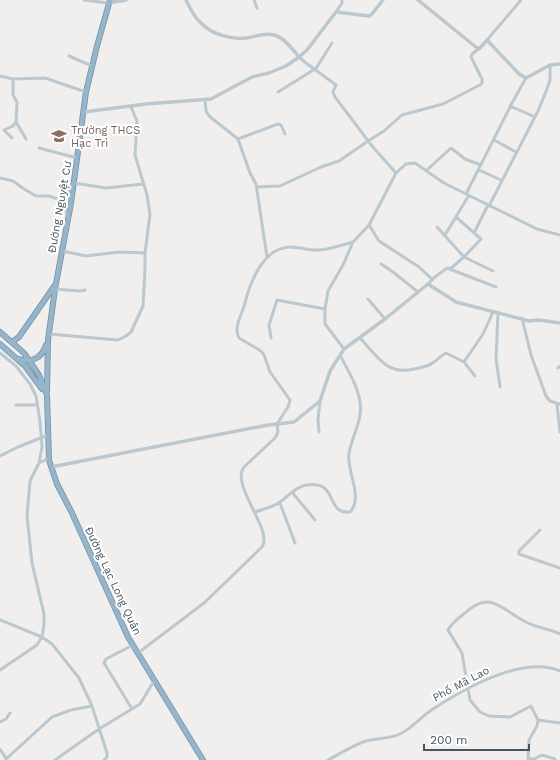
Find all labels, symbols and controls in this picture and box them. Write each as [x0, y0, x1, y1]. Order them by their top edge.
place label: Trường THCS Hạc Trì [71, 124, 140, 150]
school or university icon: Trường THCS Hạc Trì [50, 127, 68, 145]
street label: Đường Nguyệt Cư [46, 160, 75, 254]
street label: Đường Lạc Long Quân [82, 525, 144, 637]
street label: Phố Mã Lao [430, 664, 492, 704]
scale bar [424, 726, 529, 752]
text: 200 m [430, 733, 467, 747]

